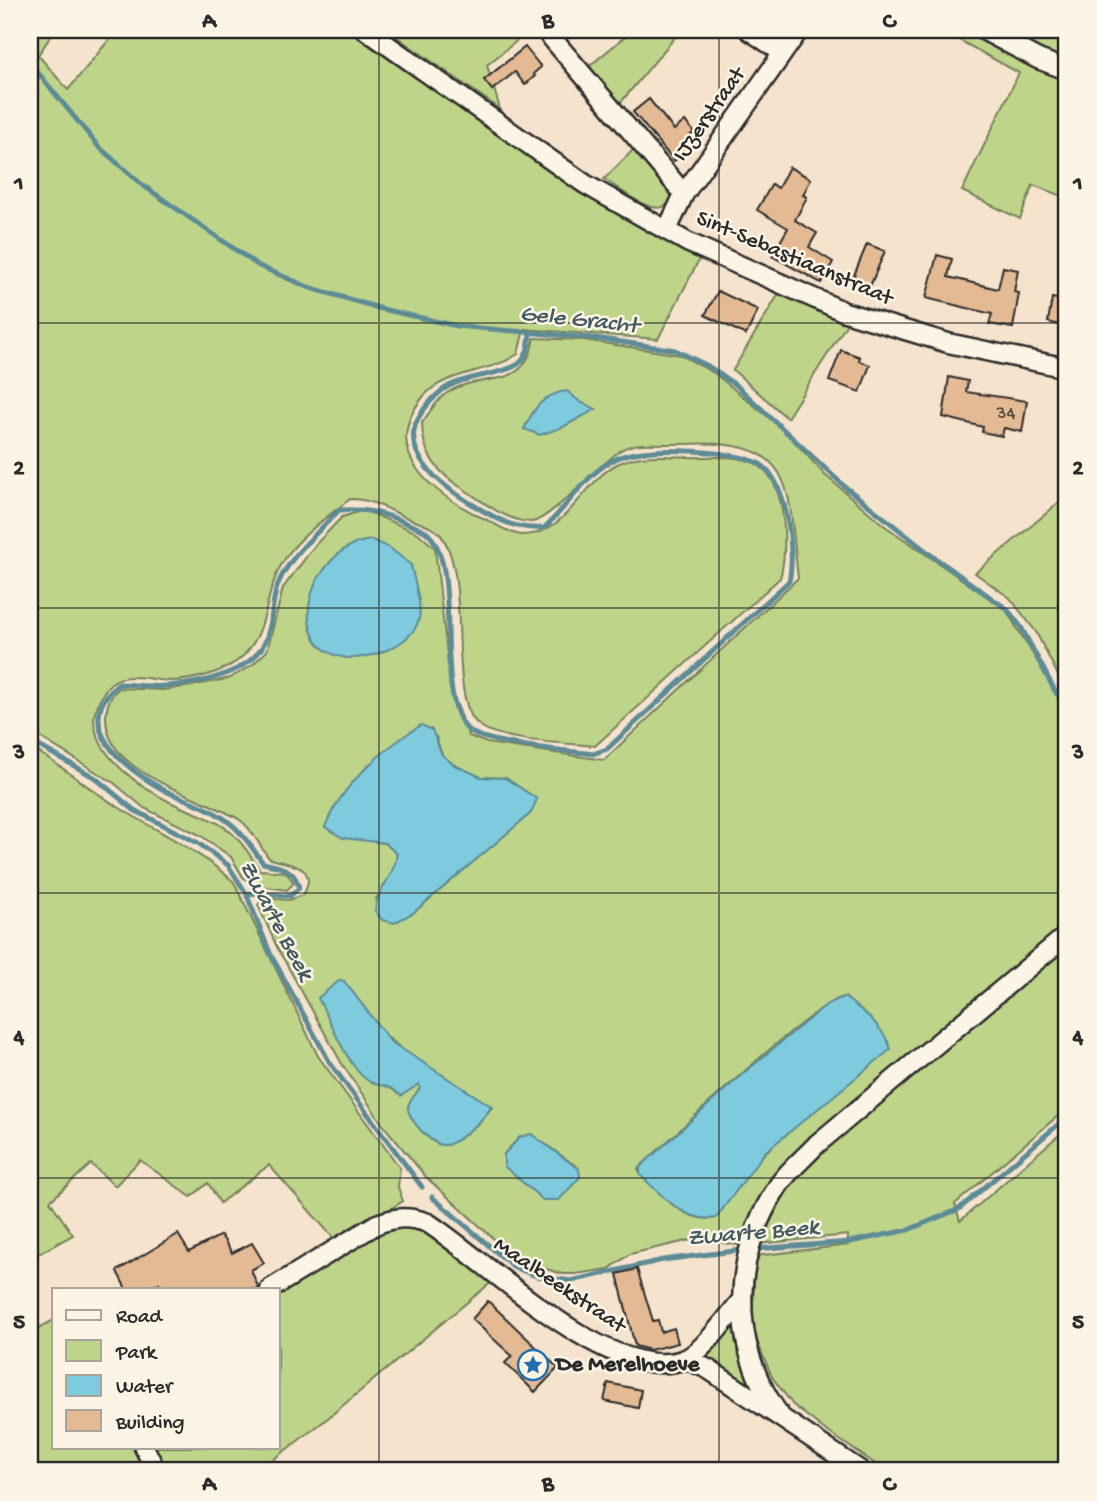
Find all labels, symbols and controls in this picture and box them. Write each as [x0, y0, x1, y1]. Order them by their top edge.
text: A [201, 9, 217, 36]
text: B [541, 9, 555, 36]
text: C [883, 9, 898, 36]
street label: IJzerstraat [668, 61, 753, 167]
text: 1 [13, 171, 24, 198]
text: 1 [1072, 171, 1083, 198]
street label: Sint-Sebastiaanstraat [692, 205, 898, 313]
water label: Gele Gracht [518, 300, 644, 342]
house number: 34 [996, 403, 1015, 426]
text: 2 [13, 456, 25, 483]
text: 2 [1072, 456, 1084, 483]
text: 3 [12, 740, 25, 767]
text: 3 [1071, 740, 1084, 767]
water label: Zwarte Beek [231, 856, 320, 988]
text: 4 [13, 1025, 25, 1052]
text: 4 [1072, 1025, 1084, 1052]
water label: Zwarte Beek [686, 1214, 822, 1254]
street label: Maalbeekstraat [488, 1232, 632, 1341]
legend [52, 1288, 280, 1448]
text: Road [116, 1306, 164, 1331]
text: 5 [13, 1310, 25, 1337]
text: 5 [1072, 1310, 1084, 1337]
text: Park [115, 1342, 159, 1367]
place icon: De Merelhoeve [516, 1348, 550, 1382]
place label: De Merelhoeve [554, 1352, 701, 1379]
text: Water [116, 1376, 174, 1401]
text: Building [115, 1412, 185, 1437]
text: A [201, 1472, 217, 1499]
text: B [541, 1472, 555, 1499]
text: C [883, 1472, 898, 1499]

